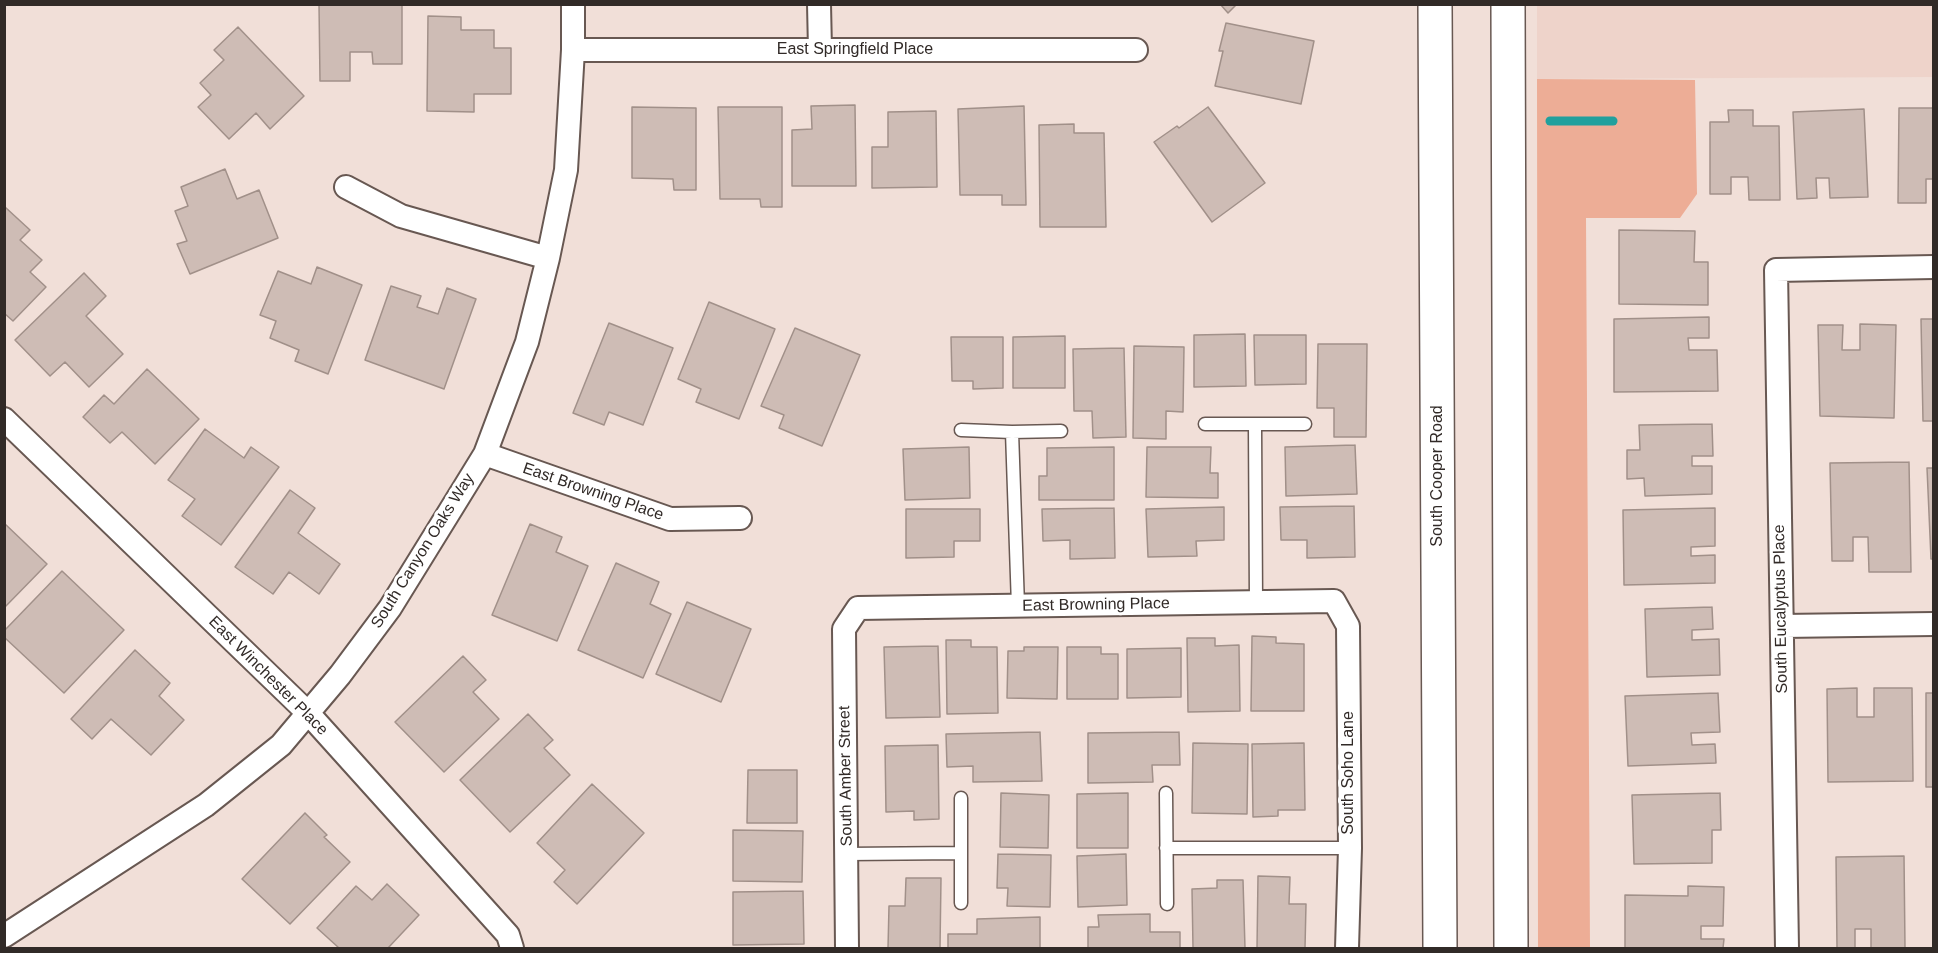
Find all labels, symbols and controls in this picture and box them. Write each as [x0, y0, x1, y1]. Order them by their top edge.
street label: East Springfield Place [777, 40, 933, 60]
street label: South Cooper Road [1428, 405, 1448, 547]
street label: East Browning Place [520, 459, 666, 525]
street label: South Canyon Oaks Way [367, 470, 479, 632]
street label: South Eucalyptus Place [1770, 524, 1792, 694]
street label: East Browning Place [1022, 594, 1170, 616]
street label: East Winchester Place [204, 612, 332, 740]
street label: South Amber Street [835, 706, 857, 846]
street label: South Soho Lane [1339, 711, 1359, 835]

